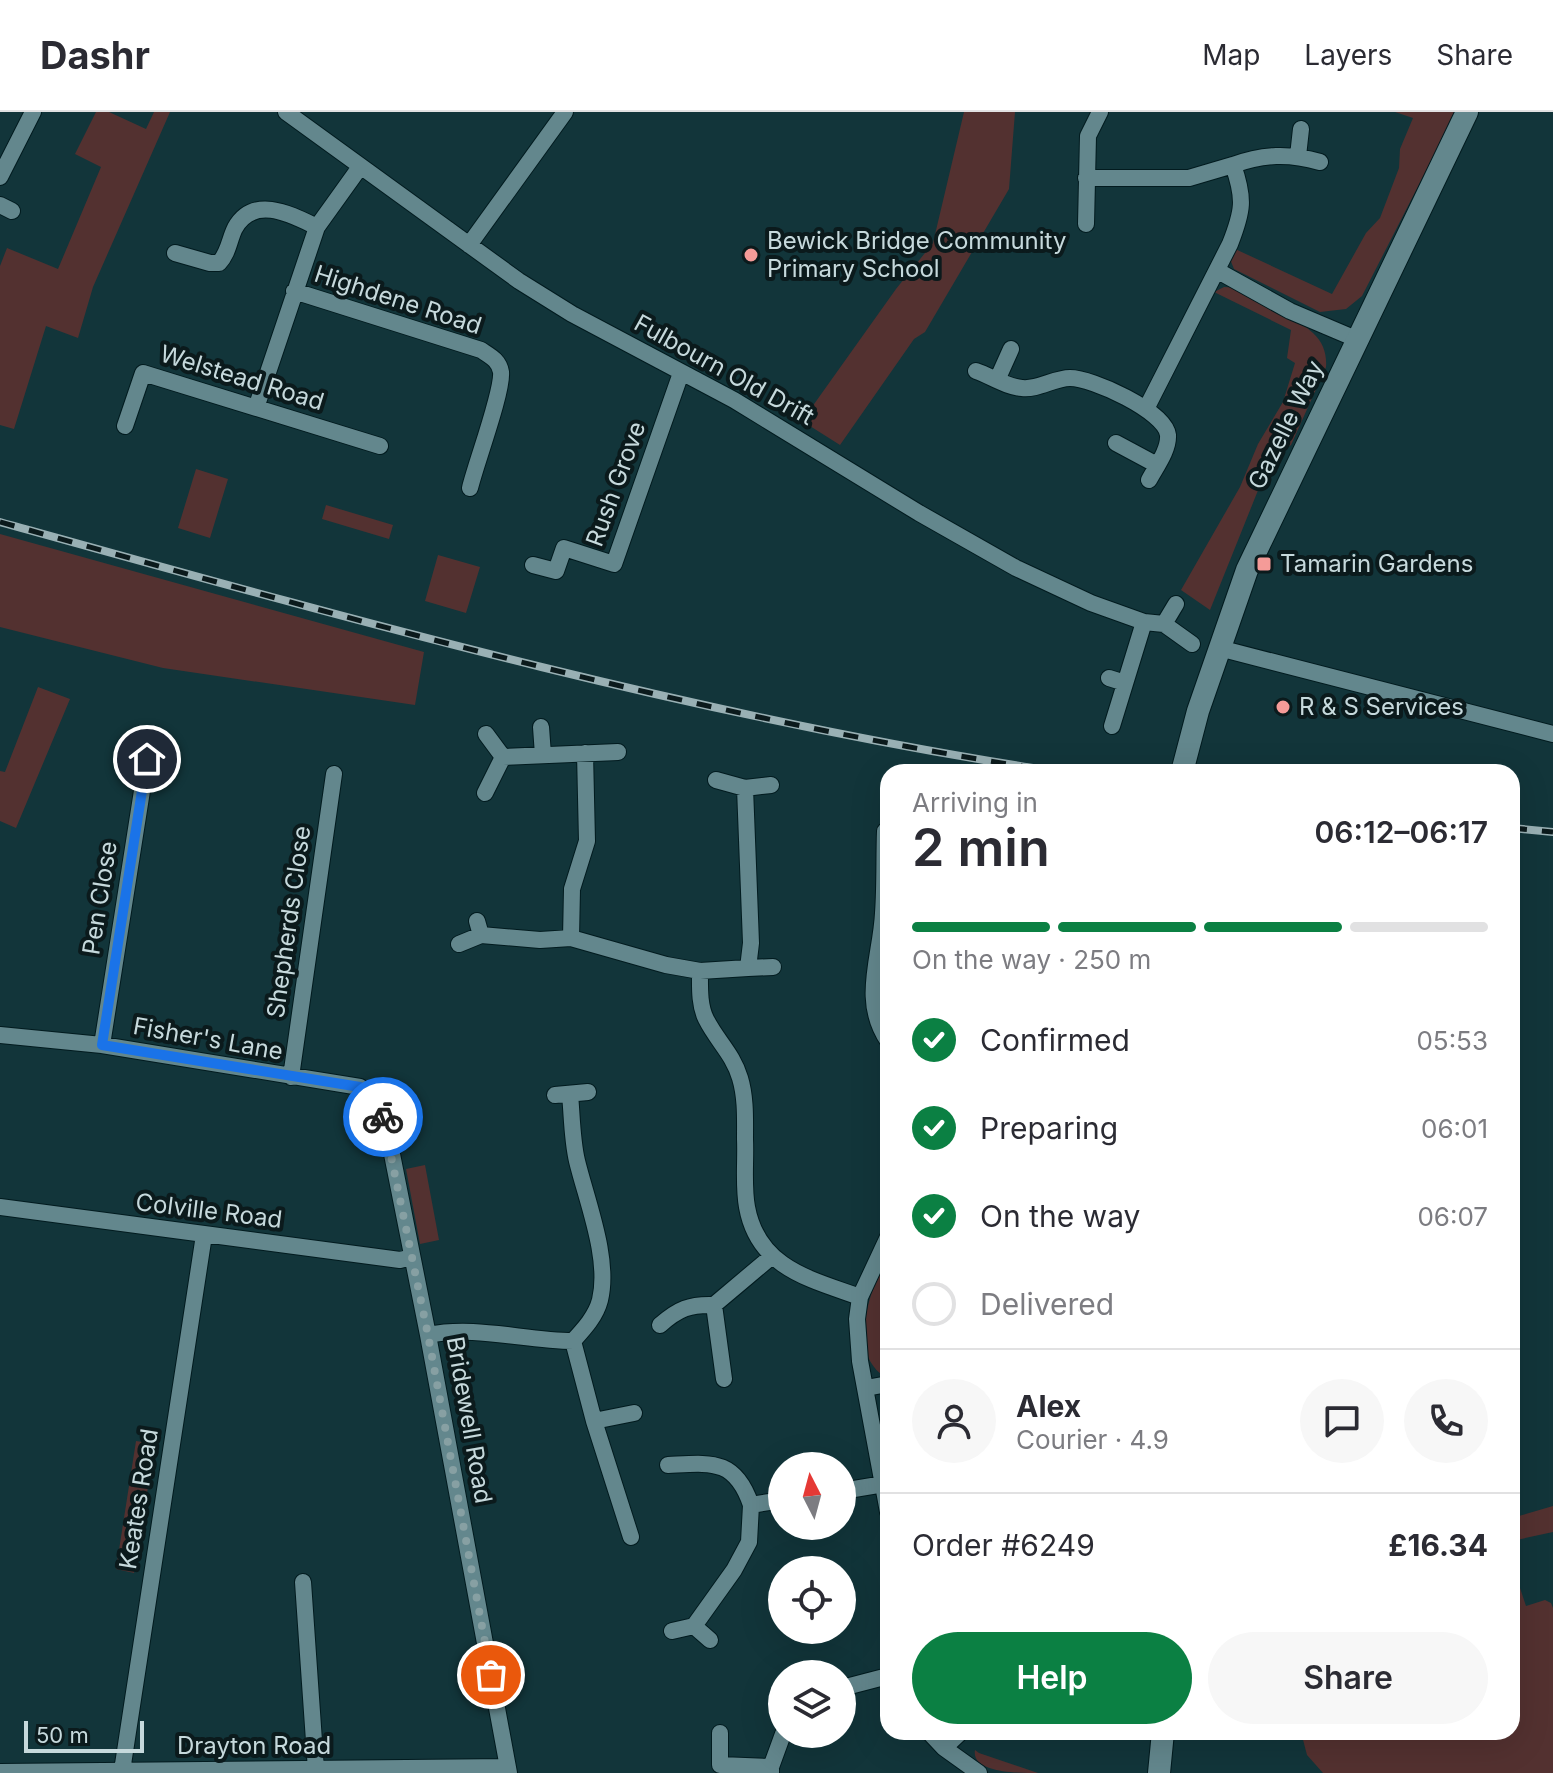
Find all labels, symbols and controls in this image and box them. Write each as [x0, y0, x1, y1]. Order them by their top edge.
text: Dashr [40, 32, 150, 78]
text: Map [1202, 38, 1260, 72]
text: Layers [1304, 38, 1392, 72]
text: Share [1436, 38, 1513, 72]
place label: Bewick Bridge Community Primary School [767, 226, 1066, 283]
marker: Bewick Bridge Community Primary School [742, 246, 760, 264]
street label: Highdene Road [311, 259, 485, 340]
street label: Fulbourn Old Drift [629, 308, 819, 431]
street label: Welstead Road [157, 339, 327, 416]
street label: Gazelle Way [1242, 356, 1329, 494]
street label: Rush Grove [580, 417, 652, 550]
place label: Tamarin Gardens [1280, 549, 1473, 578]
marker: Tamarin Gardens [1255, 555, 1273, 573]
place label: R & S Services [1299, 692, 1464, 721]
marker: R & S Services [1274, 698, 1292, 716]
pin [113, 725, 181, 793]
icon: home [125, 737, 169, 781]
text: Arriving in [912, 787, 1038, 818]
text: 06:12–06:17 [1315, 814, 1488, 850]
text: 2 min [912, 816, 1050, 879]
street label: Shepherds Close [261, 824, 316, 1020]
street label: Pen Close [76, 839, 123, 957]
text: On the way · 250 m [912, 944, 1151, 975]
street label: Fisher's Lane [131, 1011, 285, 1066]
icon: check [912, 1018, 956, 1062]
text: Confirmed [980, 1022, 1130, 1058]
text: 05:53 [1416, 1025, 1488, 1056]
courier [343, 1077, 423, 1157]
icon: bike [361, 1095, 405, 1139]
icon: check [912, 1106, 956, 1150]
text: Preparing [980, 1110, 1118, 1146]
text: 06:01 [1421, 1113, 1488, 1144]
street label: Colville Road [134, 1187, 284, 1234]
icon: check [912, 1194, 956, 1238]
text: On the way [980, 1198, 1140, 1234]
text: 06:07 [1417, 1201, 1488, 1232]
text: Delivered [980, 1286, 1114, 1322]
street label: Bridewell Road [441, 1334, 498, 1505]
button: person [912, 1379, 996, 1463]
button: chat [1300, 1379, 1384, 1463]
button: phone [1404, 1379, 1488, 1463]
text: Alex [1016, 1388, 1081, 1424]
text: Courier · 4.9 [1016, 1424, 1169, 1455]
street label: Keates Road [113, 1427, 164, 1571]
north arrow [768, 1452, 856, 1540]
map controls [768, 1452, 856, 1748]
text: Order #6249 [912, 1527, 1095, 1563]
text: £16.34 [1388, 1527, 1488, 1563]
button: locate [768, 1556, 856, 1644]
button: Help [912, 1632, 1192, 1724]
button: Share [1208, 1632, 1488, 1724]
pin [457, 1641, 525, 1709]
icon: bag [469, 1653, 513, 1697]
button: layers [768, 1660, 856, 1748]
scale bar [24, 1717, 144, 1753]
text: 50 m [36, 1722, 89, 1748]
street label: Drayton Road [177, 1731, 331, 1760]

